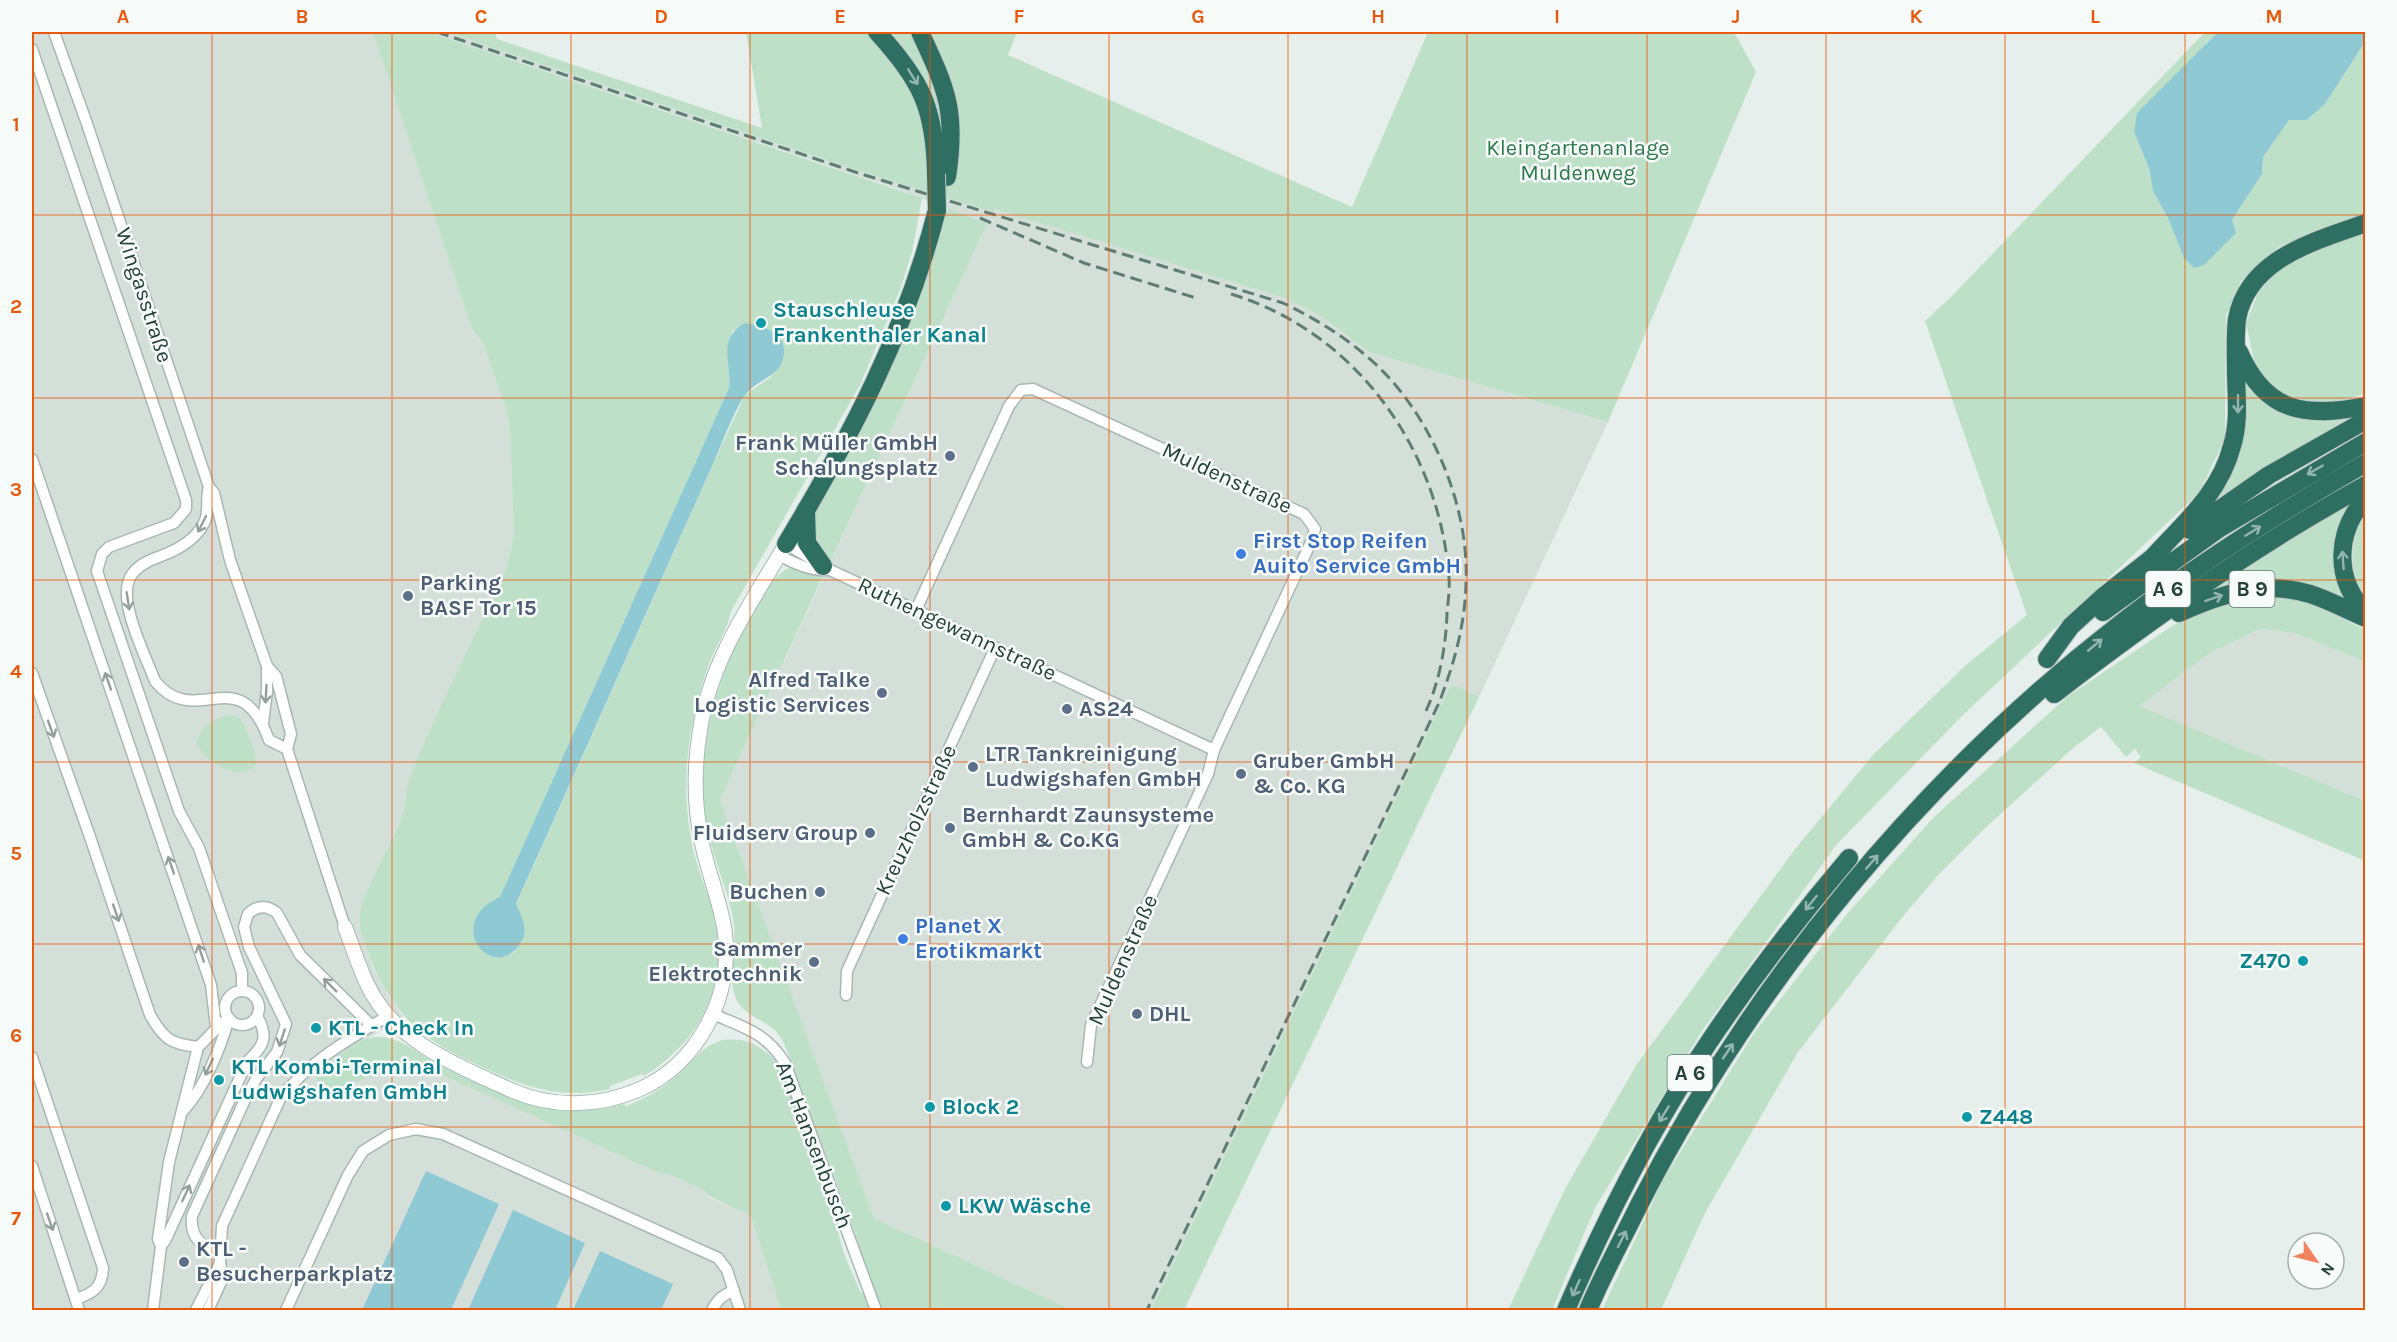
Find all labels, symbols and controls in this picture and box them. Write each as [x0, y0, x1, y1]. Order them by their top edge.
text: A [117, 5, 130, 28]
text: B [296, 5, 308, 28]
text: C [475, 5, 487, 28]
text: D [654, 5, 668, 28]
text: E [834, 5, 846, 28]
text: F [1014, 5, 1025, 28]
text: G [1191, 5, 1205, 28]
text: H [1371, 5, 1385, 28]
text: I [1554, 5, 1560, 28]
text: J [1732, 5, 1740, 28]
text: K [1909, 5, 1923, 28]
text: L [2090, 5, 2100, 28]
text: M [2265, 5, 2283, 28]
one-way arrow [908, 68, 920, 85]
text: 1 [12, 113, 20, 136]
park label: Kleingartenanlage Muldenweg [1486, 135, 1670, 186]
street label: Wingasstraße [110, 224, 178, 366]
text: 2 [10, 295, 22, 318]
place label: Stauschleuse Frankenthaler Kanal [773, 297, 987, 348]
marker: Stauschleuse Frankenthaler Kanal [754, 316, 768, 330]
one-way arrow [2232, 393, 2244, 413]
place label: Frank Müller GmbH Schalungsplatz [735, 430, 938, 481]
street label: Muldenstraße [1158, 437, 1296, 519]
marker: Frank Müller GmbH Schalungsplatz [943, 449, 957, 463]
one-way arrow [2306, 465, 2323, 477]
text: 3 [10, 478, 22, 501]
one-way arrow [196, 514, 207, 532]
one-way arrow [2244, 525, 2261, 537]
place label: First Stop Reifen Auito Service GmbH [1253, 528, 1461, 579]
marker: First Stop Reifen Auito Service GmbH [1234, 547, 1248, 561]
one-way arrow [2337, 550, 2348, 570]
place label: Parking BASF Tor 15 [420, 570, 537, 621]
road number: A 6 [2146, 571, 2190, 607]
road number: B 9 [2230, 571, 2274, 607]
street label: Ruthengewannstraße [854, 572, 1060, 686]
marker: Parking BASF Tor 15 [401, 589, 415, 603]
one-way arrow [123, 591, 134, 611]
one-way arrow [2204, 591, 2223, 602]
one-way arrow [2087, 638, 2102, 652]
text: 4 [10, 660, 22, 683]
place label: Alfred Talke Logistic Services [694, 667, 870, 718]
one-way arrow [101, 672, 112, 691]
one-way arrow [260, 684, 271, 704]
marker: Alfred Talke Logistic Services [875, 686, 889, 700]
place label: AS24 [1079, 696, 1133, 722]
marker: AS24 [1060, 702, 1074, 716]
one-way arrow [46, 719, 57, 737]
street label: Kreuzholzstraße [870, 741, 962, 899]
place label: LTR Tankreinigung Ludwigshafen GmbH [985, 741, 1202, 792]
place label: Gruber GmbH & Co. KG [1253, 748, 1395, 799]
marker: LTR Tankreinigung Ludwigshafen GmbH [966, 760, 980, 774]
marker: Gruber GmbH & Co. KG [1234, 767, 1248, 781]
place label: Bernhardt Zaunsysteme GmbH & Co.KG [962, 802, 1214, 853]
place label: Fluidserv Group [693, 820, 858, 846]
marker: Bernhardt Zaunsysteme GmbH & Co.KG [943, 821, 957, 835]
marker: Fluidserv Group [863, 826, 877, 840]
text: 5 [10, 842, 22, 865]
one-way arrow [1865, 855, 1879, 870]
one-way arrow [165, 856, 176, 875]
place label: Buchen [729, 879, 808, 905]
marker: Buchen [813, 885, 827, 899]
street label: Muldenstraße [1083, 891, 1163, 1029]
one-way arrow [1805, 894, 1818, 910]
one-way arrow [111, 903, 122, 921]
place label: Planet X Erotikmarkt [915, 913, 1042, 964]
marker: Planet X Erotikmarkt [896, 932, 910, 946]
place label: Sammer Elektrotechnik [648, 936, 802, 987]
one-way arrow [195, 944, 206, 963]
place label: Z470 [2239, 948, 2291, 974]
marker: Z470 [2296, 954, 2310, 968]
marker: Sammer Elektrotechnik [807, 955, 821, 969]
one-way arrow [322, 978, 337, 993]
place label: DHL [1149, 1001, 1191, 1027]
marker: DHL [1130, 1007, 1144, 1021]
place label: KTL - Check In [328, 1015, 474, 1041]
marker: KTL - Check In [309, 1021, 323, 1035]
text: 6 [10, 1024, 22, 1047]
one-way arrow [276, 1028, 287, 1047]
one-way arrow [1722, 1043, 1734, 1059]
place label: KTL Kombi-Terminal Ludwigshafen GmbH [231, 1054, 448, 1105]
road number: A 6 [1668, 1055, 1712, 1091]
one-way arrow [203, 1057, 215, 1075]
street label: Am Hansenbusch [770, 1058, 858, 1232]
marker: KTL Kombi-Terminal Ludwigshafen GmbH [212, 1073, 226, 1087]
place label: Block 2 [942, 1094, 1019, 1120]
marker: Block 2 [923, 1100, 937, 1114]
place label: Z448 [1979, 1104, 2033, 1130]
one-way arrow [1658, 1105, 1670, 1122]
marker: Z448 [1960, 1110, 1974, 1124]
one-way arrow [180, 1185, 192, 1203]
place label: LKW Wäsche [958, 1193, 1091, 1219]
marker: LKW Wäsche [939, 1199, 953, 1213]
text: 7 [11, 1207, 21, 1230]
one-way arrow [46, 1212, 57, 1231]
one-way arrow [1617, 1230, 1628, 1248]
north arrow [2286, 1231, 2346, 1291]
place label: KTL - Besucherparkplatz [196, 1236, 393, 1287]
marker: KTL - Besucherparkplatz [177, 1255, 191, 1269]
text: N [2317, 1259, 2339, 1279]
one-way arrow [1569, 1278, 1581, 1296]

